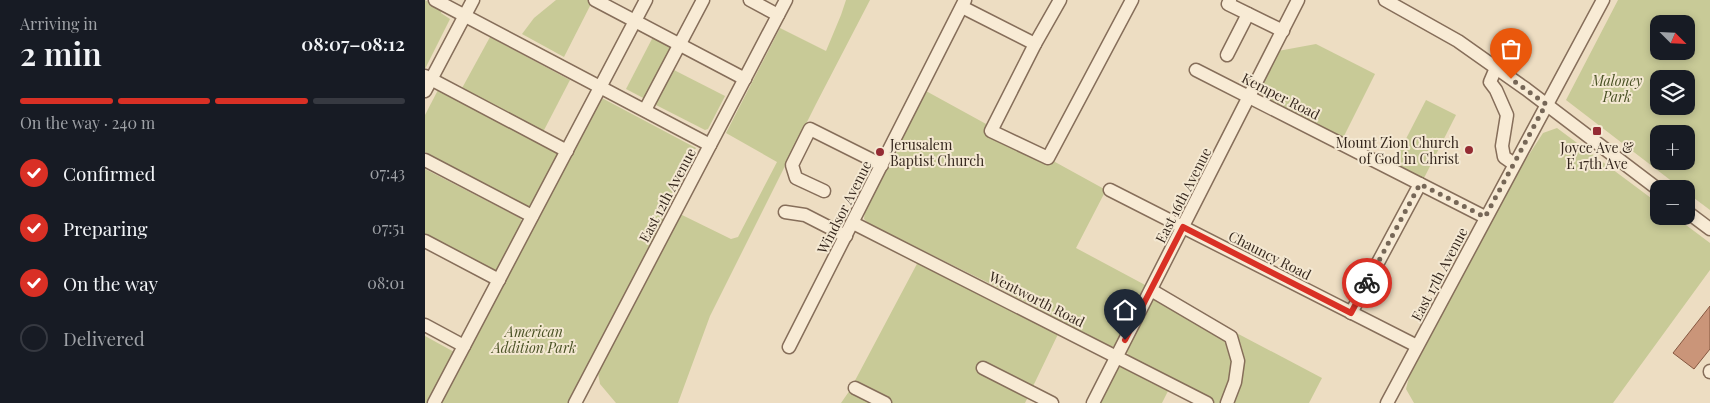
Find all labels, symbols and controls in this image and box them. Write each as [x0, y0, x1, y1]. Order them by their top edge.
text: Arriving in [20, 13, 98, 34]
north arrow [1650, 15, 1695, 60]
map controls [1650, 15, 1695, 225]
pin [1490, 28, 1532, 79]
text: 08:07–08:12 [301, 30, 405, 56]
text: 2 min [20, 31, 102, 74]
icon: bag [1497, 35, 1525, 63]
street label: Kemper Road [1239, 68, 1323, 124]
button: layers [1650, 70, 1695, 115]
park label: Maloney Park [1591, 71, 1643, 106]
text: On the way · 240 m [20, 112, 155, 133]
marker: Joyce Ave & E 17th Ave [1591, 125, 1603, 137]
button: + [1650, 125, 1695, 170]
place label: Mount Zion Church of God in Christ [1336, 133, 1460, 168]
place label: Jerusalem Baptist Church [889, 135, 985, 170]
place label: Joyce Ave & E 17th Ave [1559, 138, 1634, 173]
street label: East 16th Avenue [1151, 144, 1215, 246]
marker: Mount Zion Church of God in Christ [1463, 144, 1475, 156]
street label: East 12th Avenue [634, 145, 700, 245]
marker: Jerusalem Baptist Church [874, 146, 886, 158]
street label: Windsor Avenue [812, 157, 876, 258]
icon: check [20, 159, 48, 187]
text: Confirmed [63, 160, 156, 186]
text: 07:43 [370, 162, 405, 183]
button: − [1650, 180, 1695, 225]
icon: check [20, 214, 48, 242]
text: Preparing [63, 215, 148, 241]
text: 07:51 [372, 217, 405, 238]
street label: East 17th Avenue [1406, 224, 1472, 324]
street label: Chauncy Road [1226, 226, 1314, 284]
courier [1342, 258, 1392, 308]
street label: Wentworth Road [985, 266, 1088, 331]
icon: check [20, 269, 48, 297]
icon: bike [1353, 269, 1381, 297]
text: On the way [63, 270, 158, 296]
text: 08:01 [367, 272, 405, 293]
pin [1104, 289, 1146, 340]
icon: home [1111, 296, 1139, 324]
park label: American Addition Park [490, 322, 576, 357]
text: Delivered [63, 325, 145, 351]

